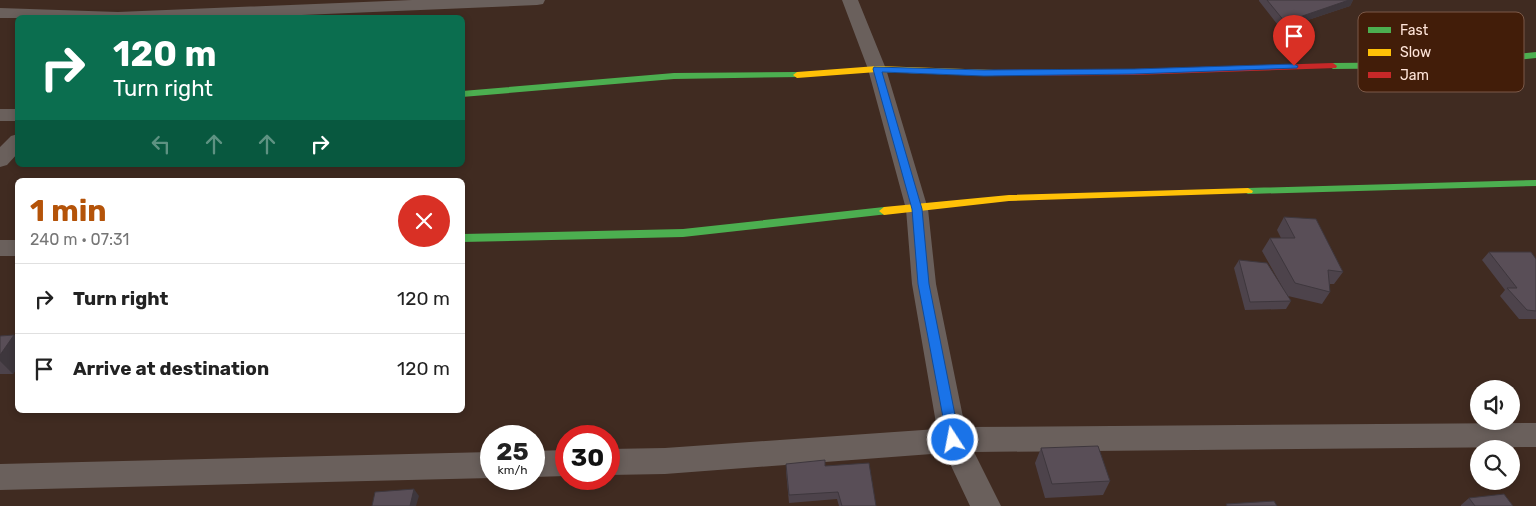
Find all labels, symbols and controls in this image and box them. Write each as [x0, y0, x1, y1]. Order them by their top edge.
legend [1358, 12, 1524, 92]
pin [1273, 15, 1315, 66]
icon: arrive [1280, 22, 1308, 50]
text: Fast [1400, 22, 1429, 39]
text: 120 m [113, 33, 216, 75]
icon: right [30, 35, 95, 100]
text: Slow [1400, 44, 1431, 61]
text: Jam [1400, 67, 1429, 84]
text: Turn right [113, 75, 213, 102]
icon: left [147, 130, 175, 158]
icon: ahead [200, 130, 228, 158]
icon: ahead [253, 130, 281, 158]
icon: right [306, 130, 334, 158]
text: 1 min [30, 193, 107, 229]
button: close [398, 195, 450, 247]
text: 240 m · 07:31 [30, 230, 129, 249]
icon: right [30, 285, 58, 313]
text: Turn right [73, 287, 168, 310]
text: 120 m [397, 287, 450, 310]
icon: arrive [30, 355, 58, 383]
text: Arrive at destination [73, 357, 269, 380]
text: 120 m [397, 357, 450, 380]
map controls [1470, 380, 1520, 490]
button: sound [1470, 380, 1520, 430]
position arrow [926, 413, 978, 465]
speed limit sign: 30 [555, 425, 620, 490]
text: 25 [496, 437, 529, 466]
button: search [1470, 440, 1520, 490]
text: km/h [498, 463, 527, 477]

